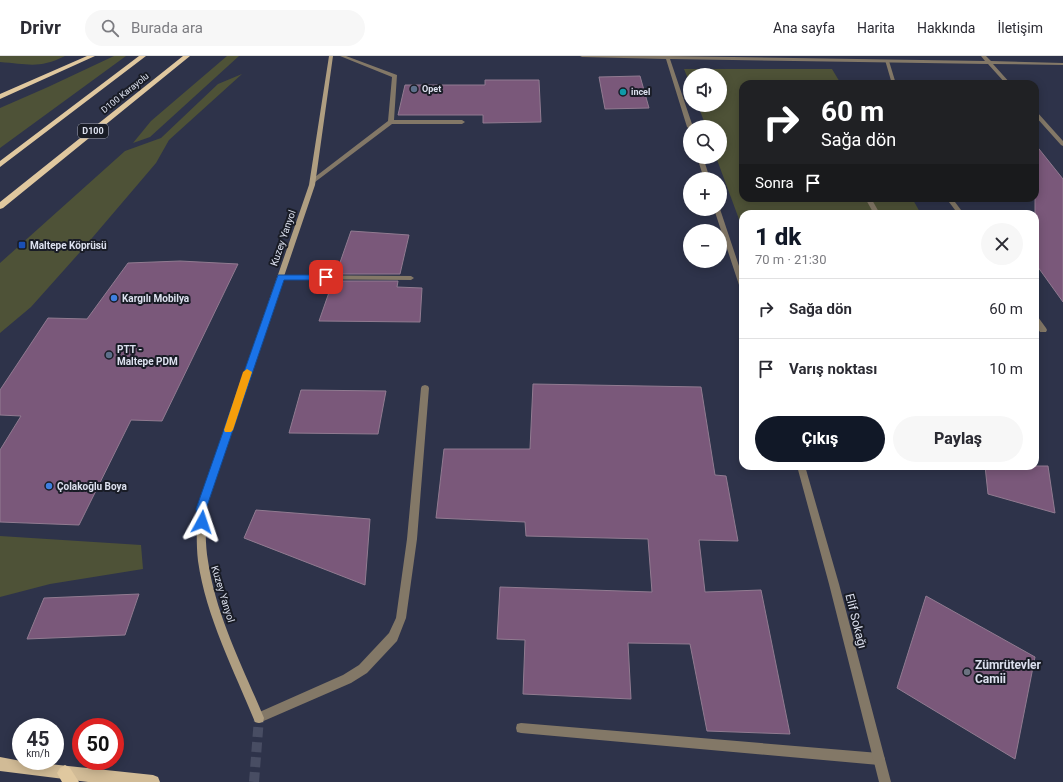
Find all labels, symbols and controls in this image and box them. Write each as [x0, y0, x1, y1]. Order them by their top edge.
search box [85, 10, 365, 46]
text: Drivr [20, 16, 61, 39]
icon: search [99, 17, 121, 39]
text: Burada ara [131, 19, 203, 37]
text: Ana sayfa [773, 20, 835, 36]
text: Harita [857, 20, 895, 36]
text: Hakkında [917, 20, 975, 36]
text: İletişim [997, 20, 1043, 36]
map controls [683, 68, 727, 268]
button: sound [683, 68, 727, 112]
street label: D100 Karayolu [99, 71, 151, 115]
marker: Opet [409, 84, 419, 94]
place label: Opet [422, 84, 441, 94]
marker: incel [618, 87, 628, 97]
place label: incel [631, 87, 650, 97]
text: 60 m [821, 95, 884, 128]
icon: right [755, 96, 807, 148]
button: search [683, 120, 727, 164]
road number: D100 [78, 124, 108, 138]
text: Sağa dön [821, 129, 896, 150]
button: + [683, 172, 727, 216]
icon: arrive [802, 172, 824, 194]
text: Sonra [755, 174, 794, 192]
street label: Kuzey Yanyol [268, 209, 298, 267]
text: 1 dk [755, 223, 801, 251]
button: close [981, 223, 1023, 265]
button: − [683, 224, 727, 268]
marker: Maltepe Köprüsü [17, 240, 27, 250]
place label: Maltepe Köprüsü [30, 240, 107, 251]
text: 70 m · 21:30 [755, 252, 826, 267]
pin [309, 260, 343, 294]
icon: arrive [315, 266, 337, 288]
marker: Kargılı Mobilya [109, 293, 119, 303]
place label: Kargılı Mobilya [122, 293, 190, 304]
icon: right [755, 298, 777, 320]
text: Sağa dön [789, 300, 852, 318]
text: 60 m [989, 300, 1023, 318]
place label: PTT - Maltepe PDM [117, 344, 178, 367]
marker: PTT - Maltepe PDM [104, 350, 114, 360]
icon: arrive [755, 358, 777, 380]
text: Varış noktası [789, 360, 877, 378]
text: 10 m [989, 360, 1023, 378]
button: Çıkış [755, 416, 885, 462]
button: Paylaş [893, 416, 1023, 462]
marker: Çolakoğlu Boya [44, 481, 54, 491]
place label: Çolakoğlu Boya [57, 481, 128, 492]
position arrow [181, 501, 223, 543]
street label: Kuzey Yanyol [209, 564, 237, 624]
street label: Elif Sokağı [842, 592, 870, 650]
place label: Zümrütevler Camii [975, 658, 1042, 686]
marker: Zümrütevler Camii [962, 667, 972, 677]
speed limit sign: 50 [72, 718, 124, 770]
text: 45 [27, 727, 49, 751]
text: km/h [26, 748, 50, 759]

